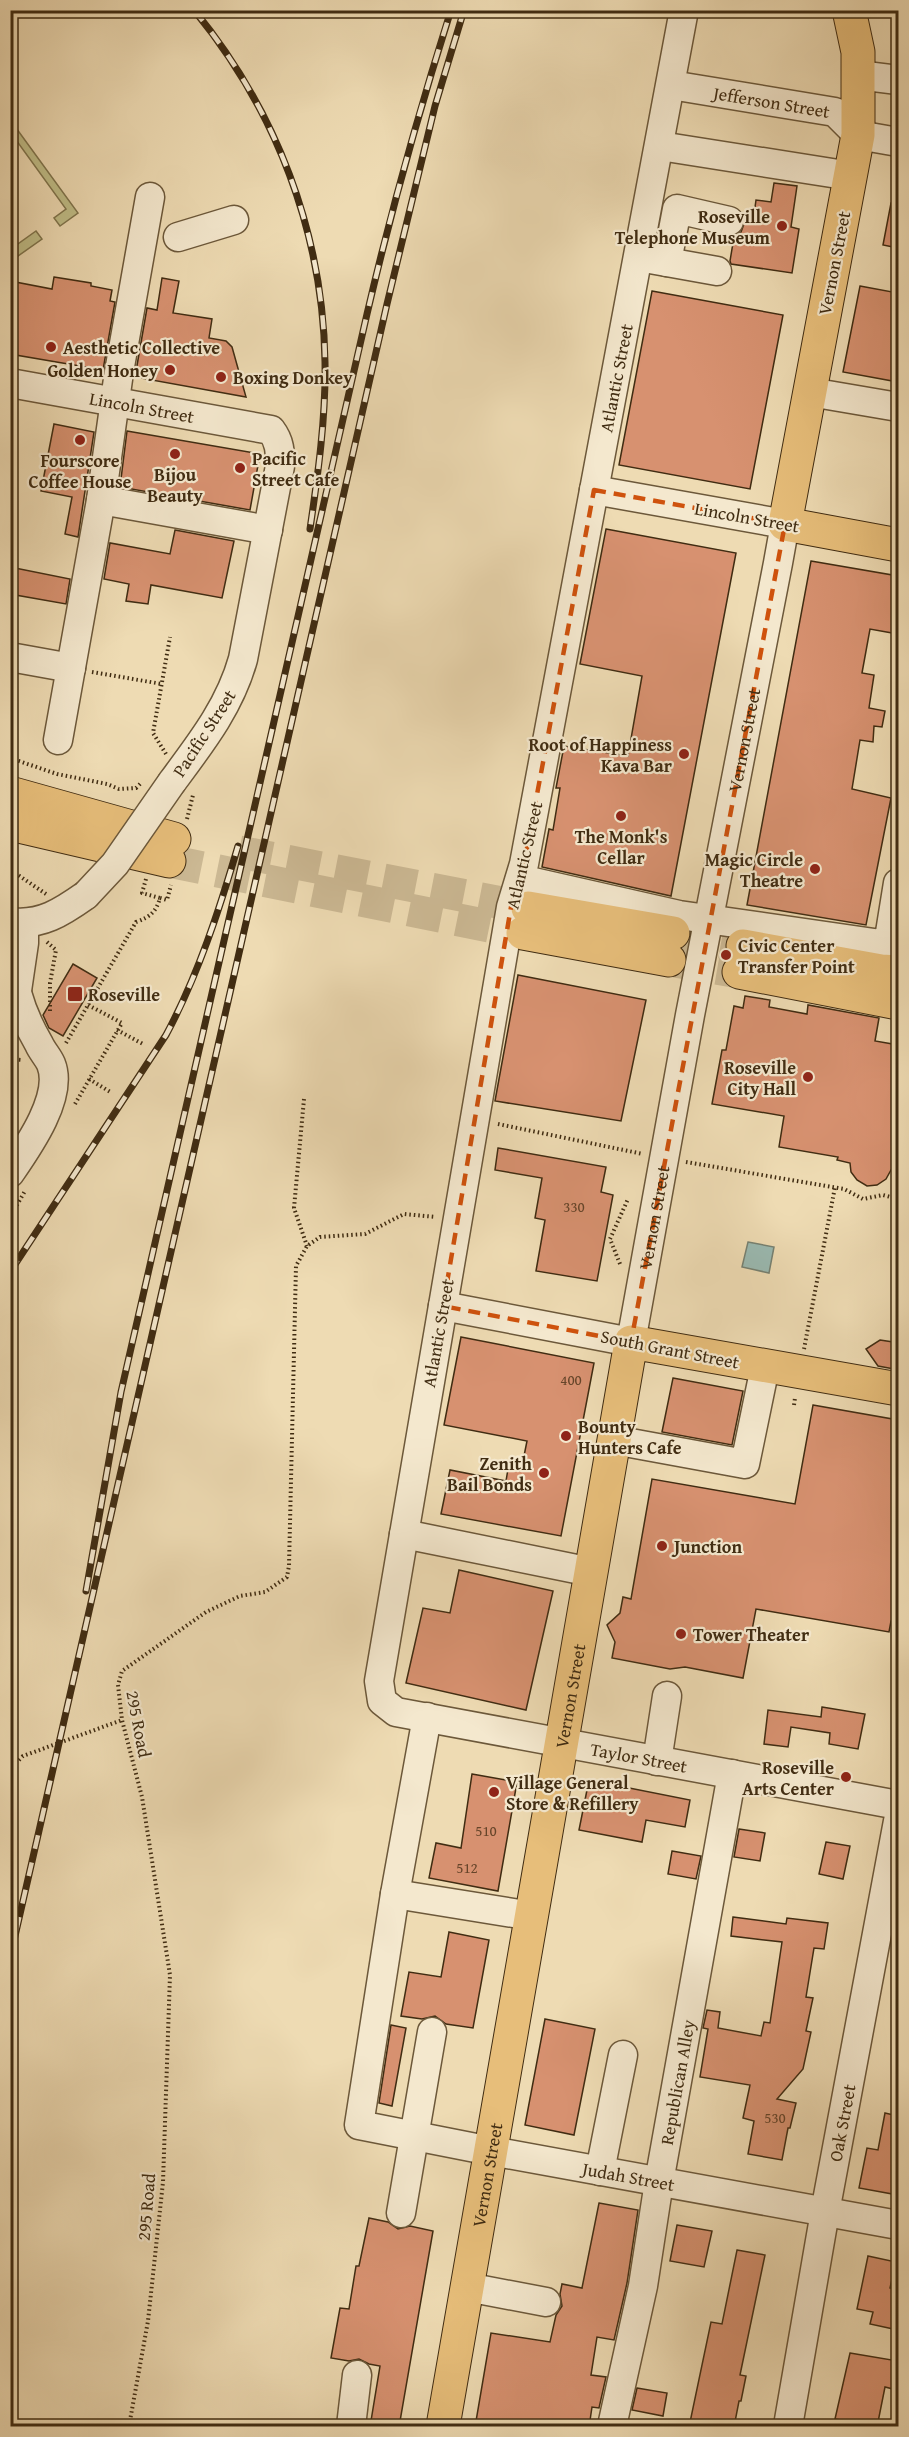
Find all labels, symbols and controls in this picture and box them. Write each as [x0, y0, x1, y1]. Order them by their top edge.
street label: Jefferson Street [709, 78, 832, 125]
place label: Roseville Telephone Museum [615, 203, 771, 251]
street label: Vernon Street [811, 208, 857, 317]
marker: Roseville Telephone Museum [775, 219, 789, 233]
street label: Atlantic Street [592, 321, 640, 434]
place label: Aesthetic Collective [63, 334, 220, 361]
marker: Aesthetic Collective [44, 340, 58, 354]
place label: Golden Honey [47, 357, 159, 384]
marker: Golden Honey [163, 363, 177, 377]
place label: Boxing Donkey [233, 364, 353, 391]
marker: Boxing Donkey [214, 370, 228, 384]
street label: Lincoln Street [87, 384, 197, 430]
marker: Fourscore Coffee House [73, 433, 87, 447]
place label: Pacific Street Cafe [252, 445, 339, 493]
place label: Fourscore Coffee House [29, 447, 132, 495]
marker: Bijou Beauty [168, 447, 182, 461]
place label: Bijou Beauty [147, 461, 204, 509]
marker: Pacific Street Cafe [233, 461, 247, 475]
street label: Lincoln Street [693, 495, 802, 540]
street label: Pacific Street [166, 683, 243, 782]
street label: Vernon Street [720, 685, 767, 794]
place label: Root of Happiness Kava Bar [528, 731, 673, 779]
marker: Root of Happiness Kava Bar [677, 747, 691, 761]
street label: Atlantic Street [498, 798, 550, 912]
marker: The Monk's Cellar [614, 809, 628, 823]
place label: The Monk's Cellar [575, 823, 668, 871]
place label: Magic Circle Theatre [705, 846, 803, 894]
marker: Magic Circle Theatre [808, 862, 822, 876]
place label: Civic Center Transfer Point [738, 932, 855, 980]
marker: Civic Center Transfer Point [719, 948, 733, 962]
place label: Roseville [88, 981, 160, 1008]
marker: Roseville [66, 985, 84, 1003]
place label: Roseville City Hall [724, 1054, 796, 1102]
marker: Roseville City Hall [801, 1070, 815, 1084]
street label: Vernon Street [631, 1162, 676, 1272]
house number: 330 [563, 1196, 585, 1217]
street label: Atlantic Street [415, 1276, 461, 1389]
street label: South Grant Street [598, 1322, 742, 1376]
house number: 400 [560, 1369, 582, 1390]
place label: Bounty Hunters Cafe [578, 1413, 682, 1461]
marker: Bounty Hunters Cafe [559, 1429, 573, 1443]
place label: Zenith Bail Bonds [447, 1450, 532, 1498]
marker: Zenith Bail Bonds [537, 1466, 551, 1480]
place label: Junction [671, 1533, 742, 1560]
marker: Junction [655, 1539, 669, 1553]
place label: Tower Theater [693, 1621, 810, 1648]
marker: Tower Theater [674, 1627, 688, 1641]
street label: Vernon Street [547, 1641, 592, 1750]
street label: 295 Road [119, 1688, 159, 1760]
street label: Taylor Street [588, 1735, 690, 1779]
place label: Roseville Arts Center [742, 1754, 835, 1802]
place label: Village General Store & Refillery [506, 1769, 639, 1817]
marker: Roseville Arts Center [839, 1770, 853, 1784]
marker: Village General Store & Refillery [487, 1785, 501, 1799]
house number: 510 [475, 1820, 497, 1841]
house number: 512 [456, 1857, 478, 1878]
street label: Republican Alley [652, 2017, 701, 2147]
street label: Oak Street [821, 2081, 862, 2164]
house number: 530 [764, 2107, 786, 2128]
street label: Vernon Street [464, 2120, 509, 2229]
street label: Judah Street [578, 2154, 677, 2198]
street label: 295 Road [130, 2172, 162, 2242]

